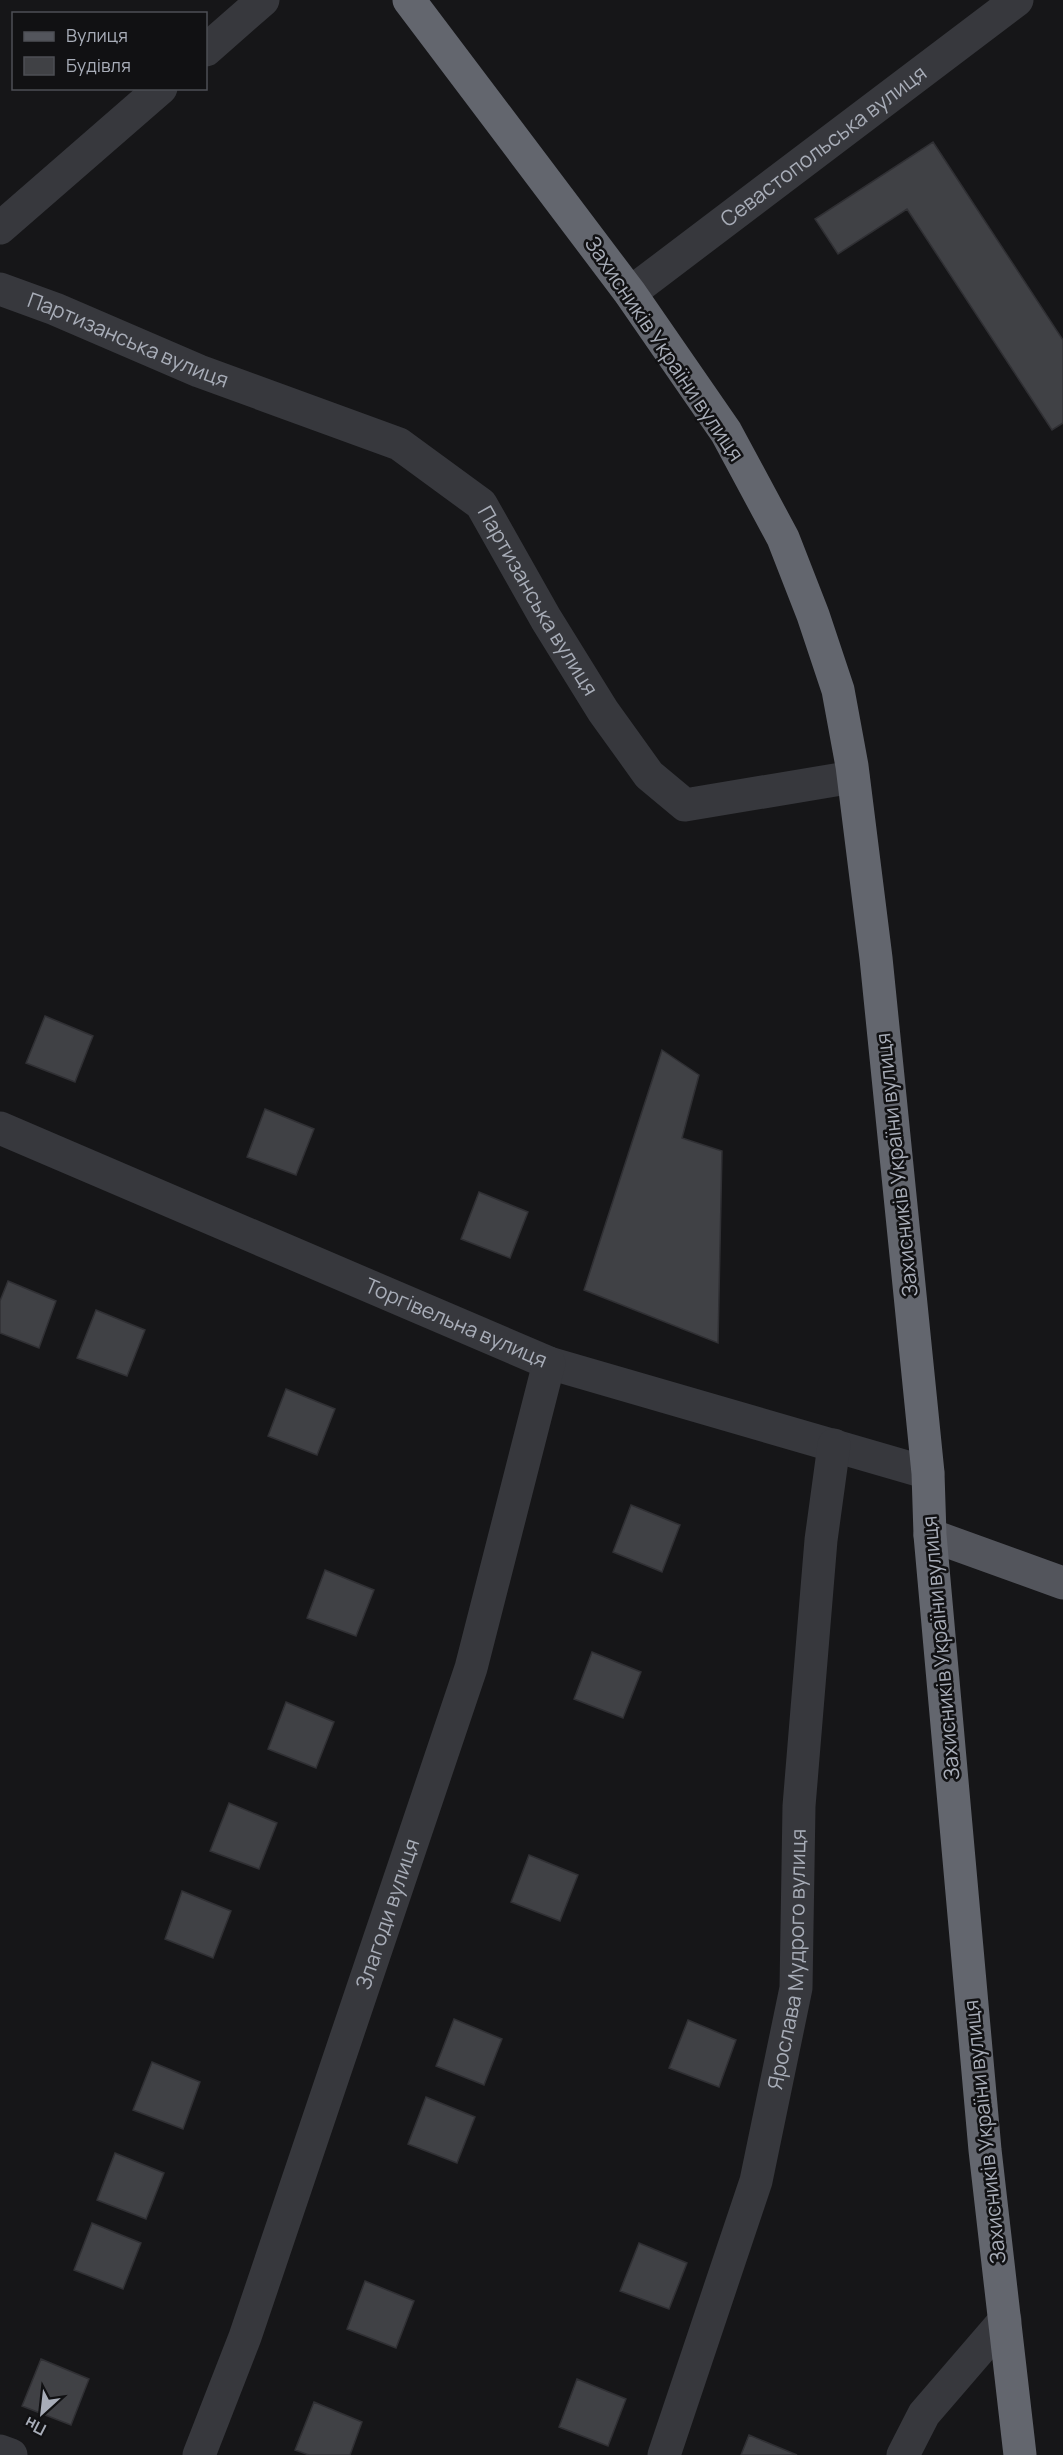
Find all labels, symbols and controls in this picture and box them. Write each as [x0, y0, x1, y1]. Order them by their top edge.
legend [12, 12, 207, 90]
text: Вулиця [66, 23, 128, 47]
text: Будівля [66, 53, 131, 77]
street label: Севастопольська вулиця [714, 58, 932, 233]
street label: Захисників України вулиця [579, 231, 751, 466]
street label: Партизанська вулиця [24, 285, 233, 394]
street label: Партизанська вулиця [472, 500, 605, 701]
street label: Захисників України вулиця [868, 1032, 924, 1299]
street label: Торгівельна вулиця [361, 1271, 552, 1374]
street label: Захисників України вулиця [914, 1515, 966, 1782]
street label: Ярослава Мудрого вулиця [760, 1829, 812, 2092]
street label: Злагоди вулиця [348, 1835, 425, 1993]
street label: Захисників України вулиця [956, 1999, 1012, 2266]
north arrow [12, 2383, 72, 2443]
text: Пн [21, 2412, 50, 2441]

